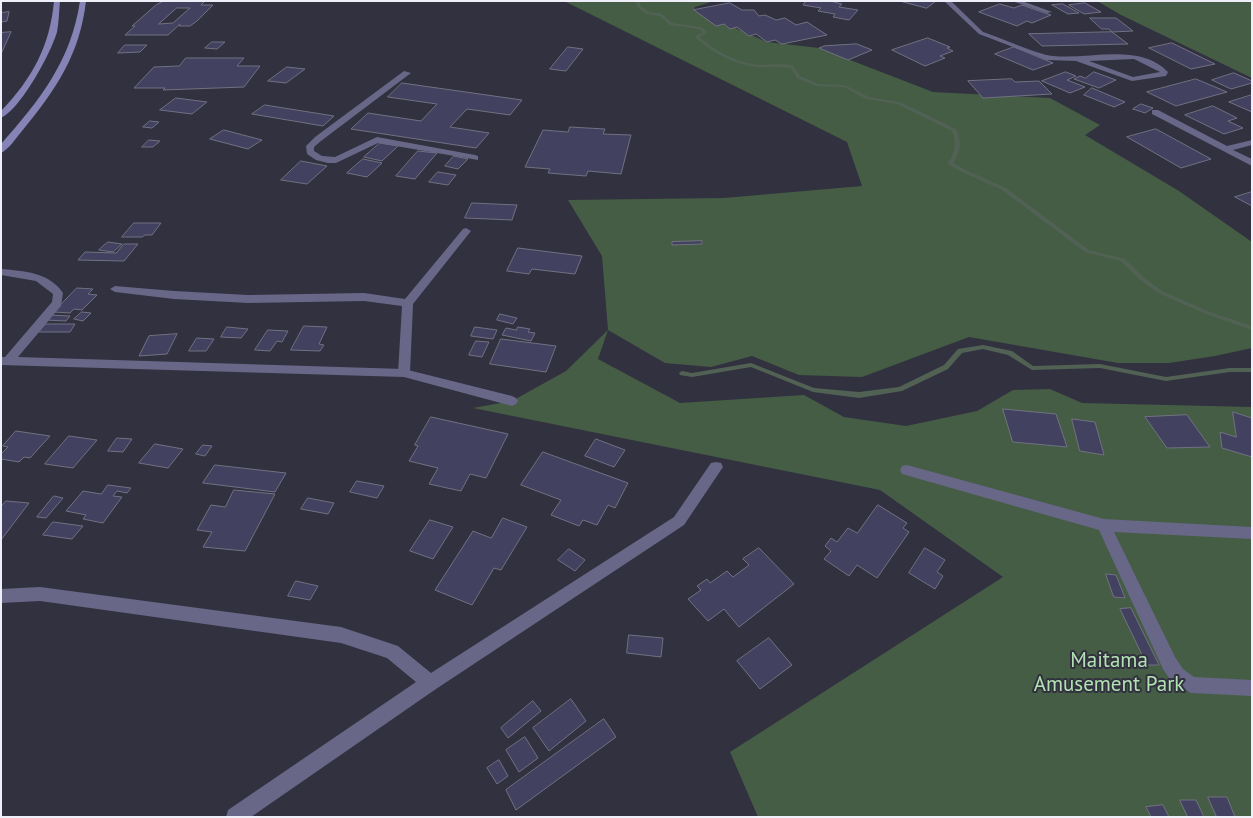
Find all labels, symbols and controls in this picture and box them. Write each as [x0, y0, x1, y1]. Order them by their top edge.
park label: Maitama Amusement Park [1034, 648, 1184, 698]

